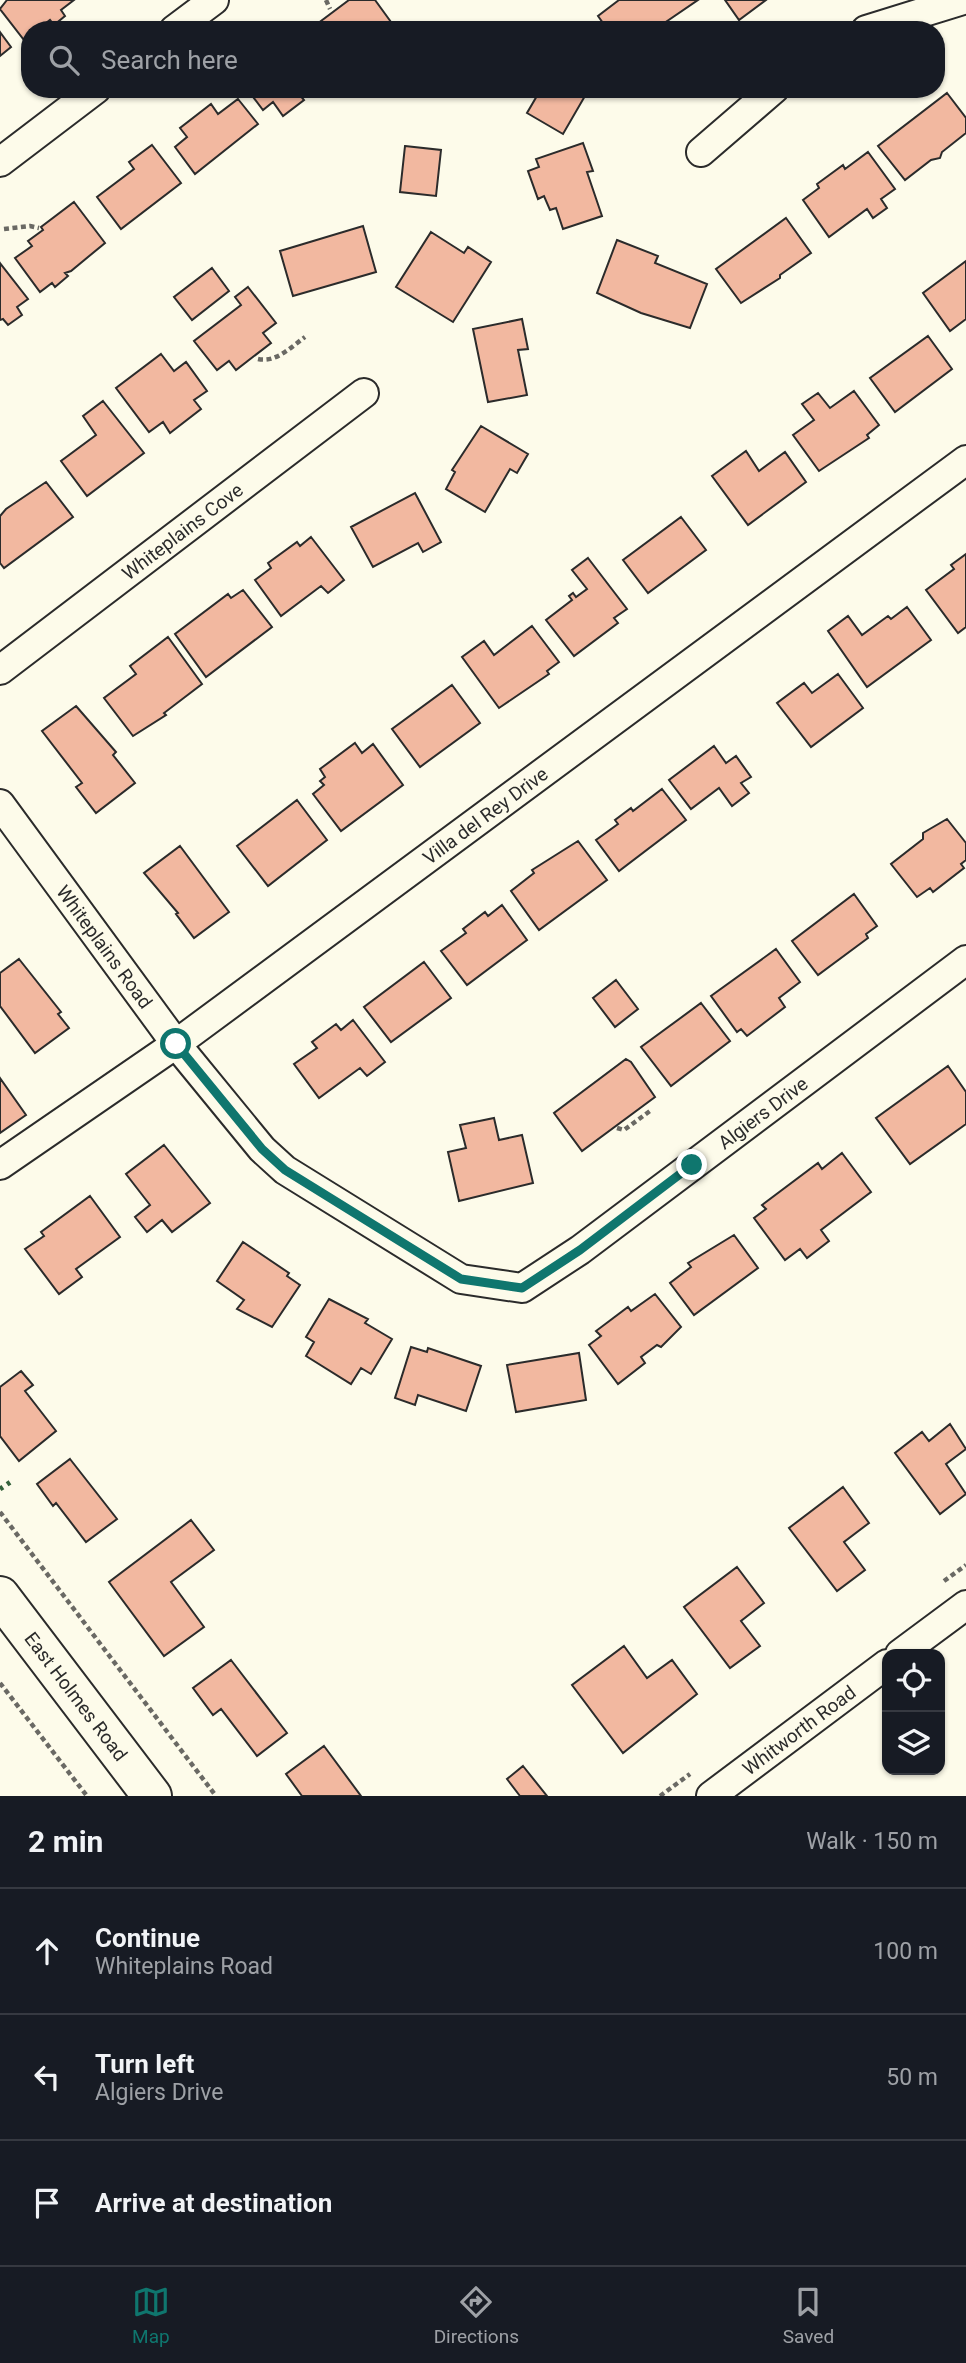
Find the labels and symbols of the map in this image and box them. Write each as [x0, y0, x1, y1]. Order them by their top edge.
street label: Whiteplains Cove [118, 478, 248, 585]
street label: Villa del Rey Drive [419, 762, 552, 870]
street label: Whiteplains Road [51, 881, 157, 1013]
route start [160, 1028, 191, 1059]
street label: Algiers Drive [714, 1072, 812, 1154]
route end [676, 1149, 707, 1180]
street label: East Holmes Road [20, 1628, 132, 1766]
street label: Whitworth Road [738, 1681, 860, 1780]

